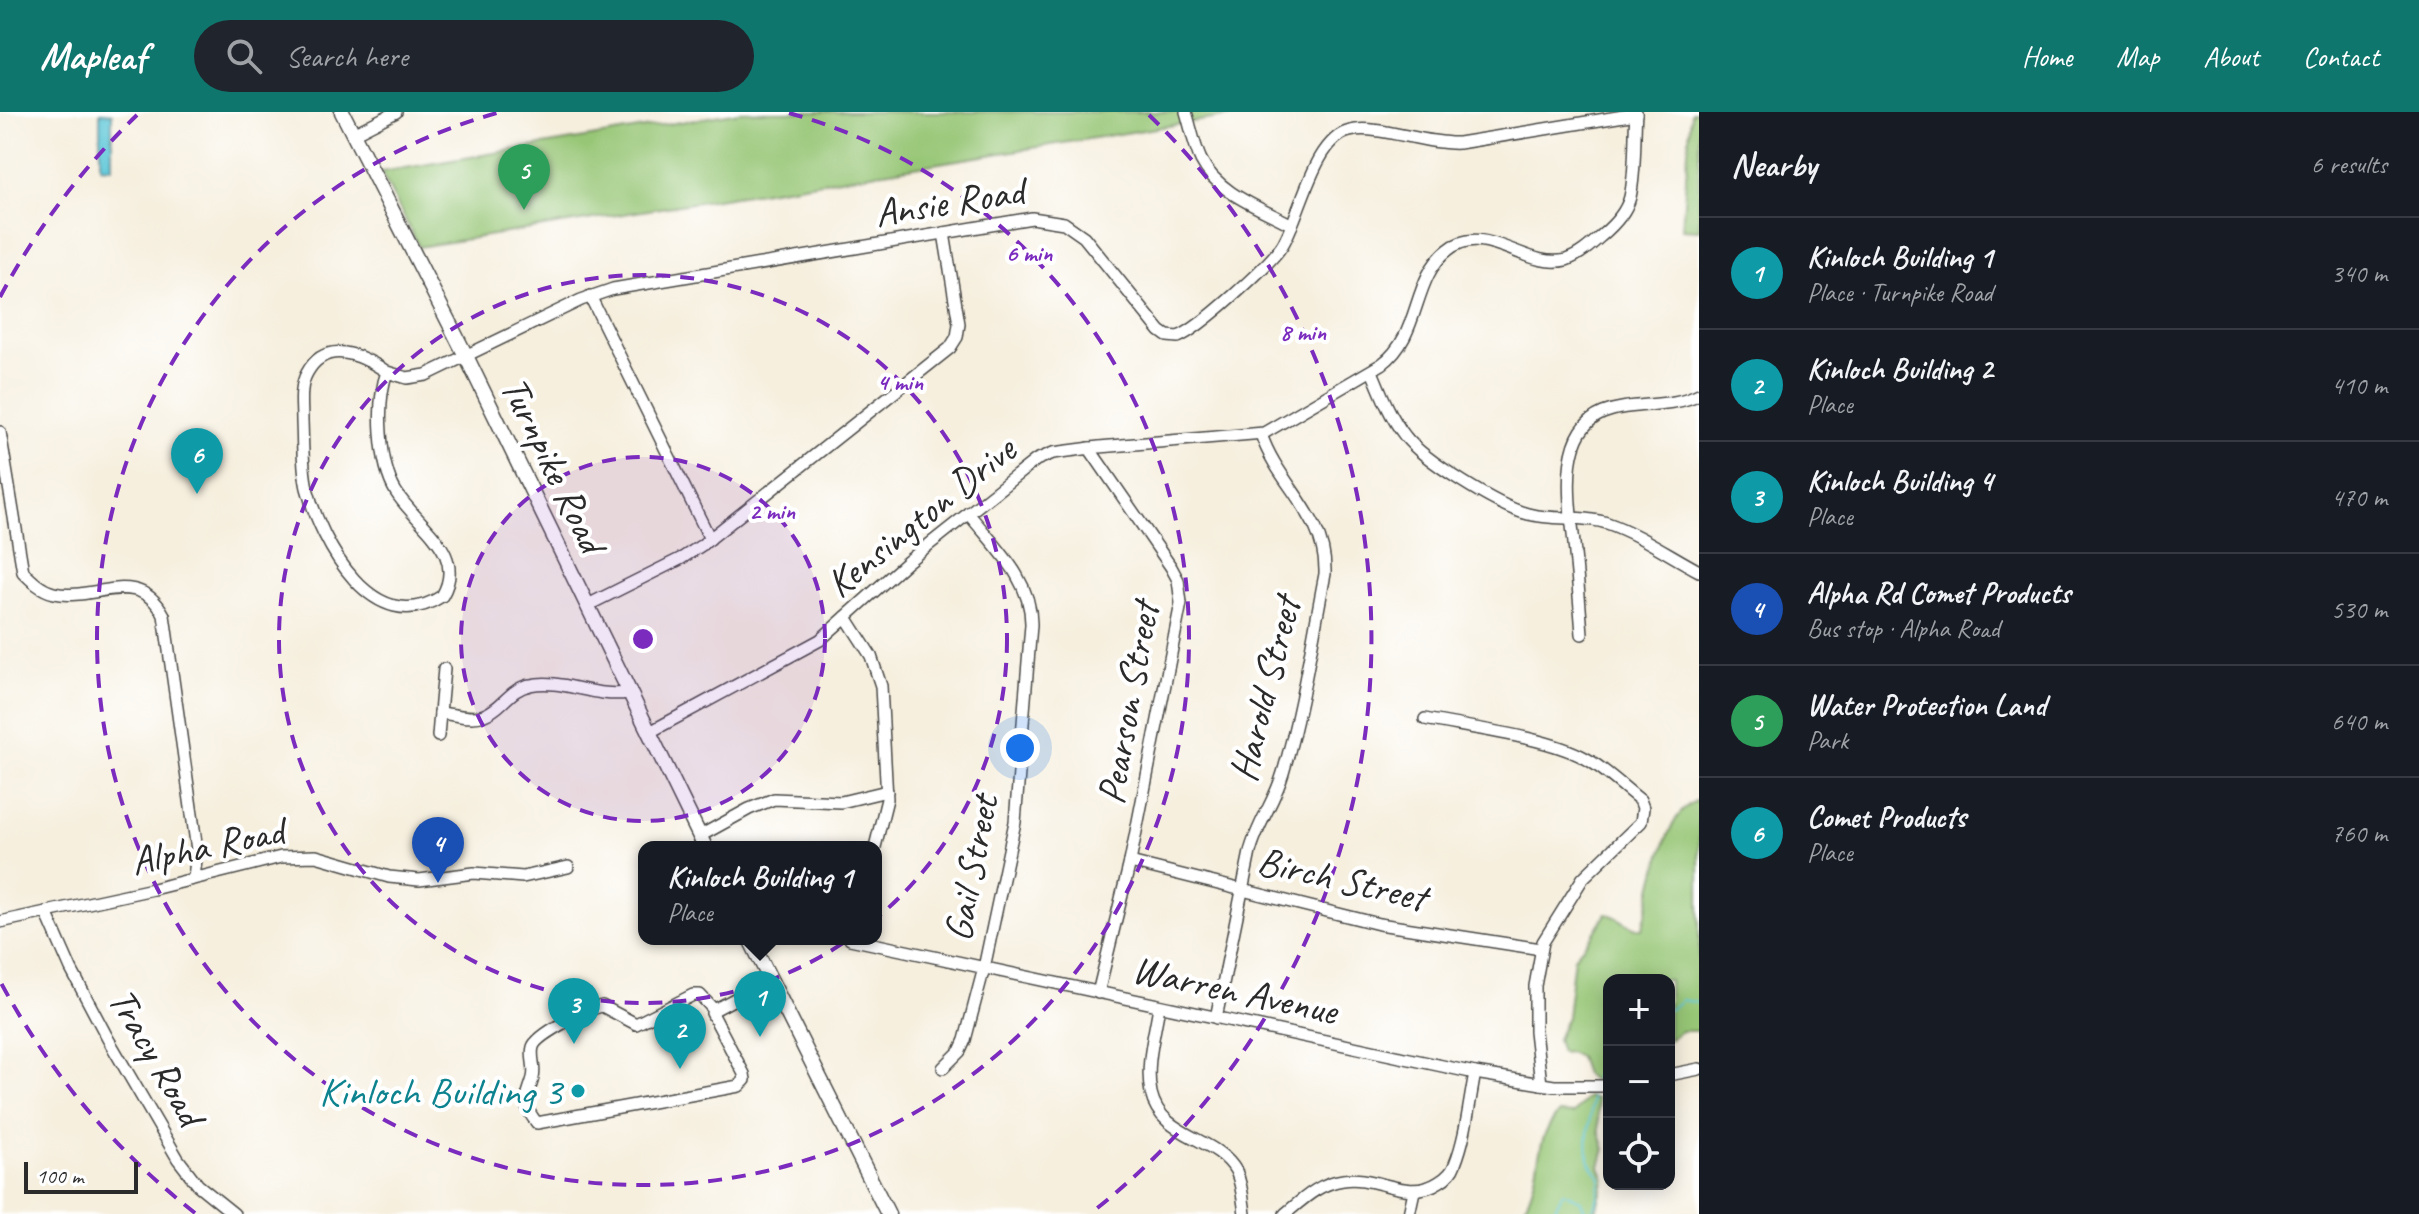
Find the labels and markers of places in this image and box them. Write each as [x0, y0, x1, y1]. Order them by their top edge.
pin: 5 [498, 144, 550, 210]
pin: 6 [171, 428, 223, 494]
centre of rings [629, 625, 657, 653]
pin: 4 [412, 817, 464, 883]
pin: 1 [734, 971, 786, 1037]
pin: 3 [548, 978, 600, 1044]
pin: 2 [654, 1003, 706, 1069]
place label: Kinloch Building 3 [319, 1067, 565, 1117]
marker: Kinloch Building 3 [569, 1082, 587, 1100]

